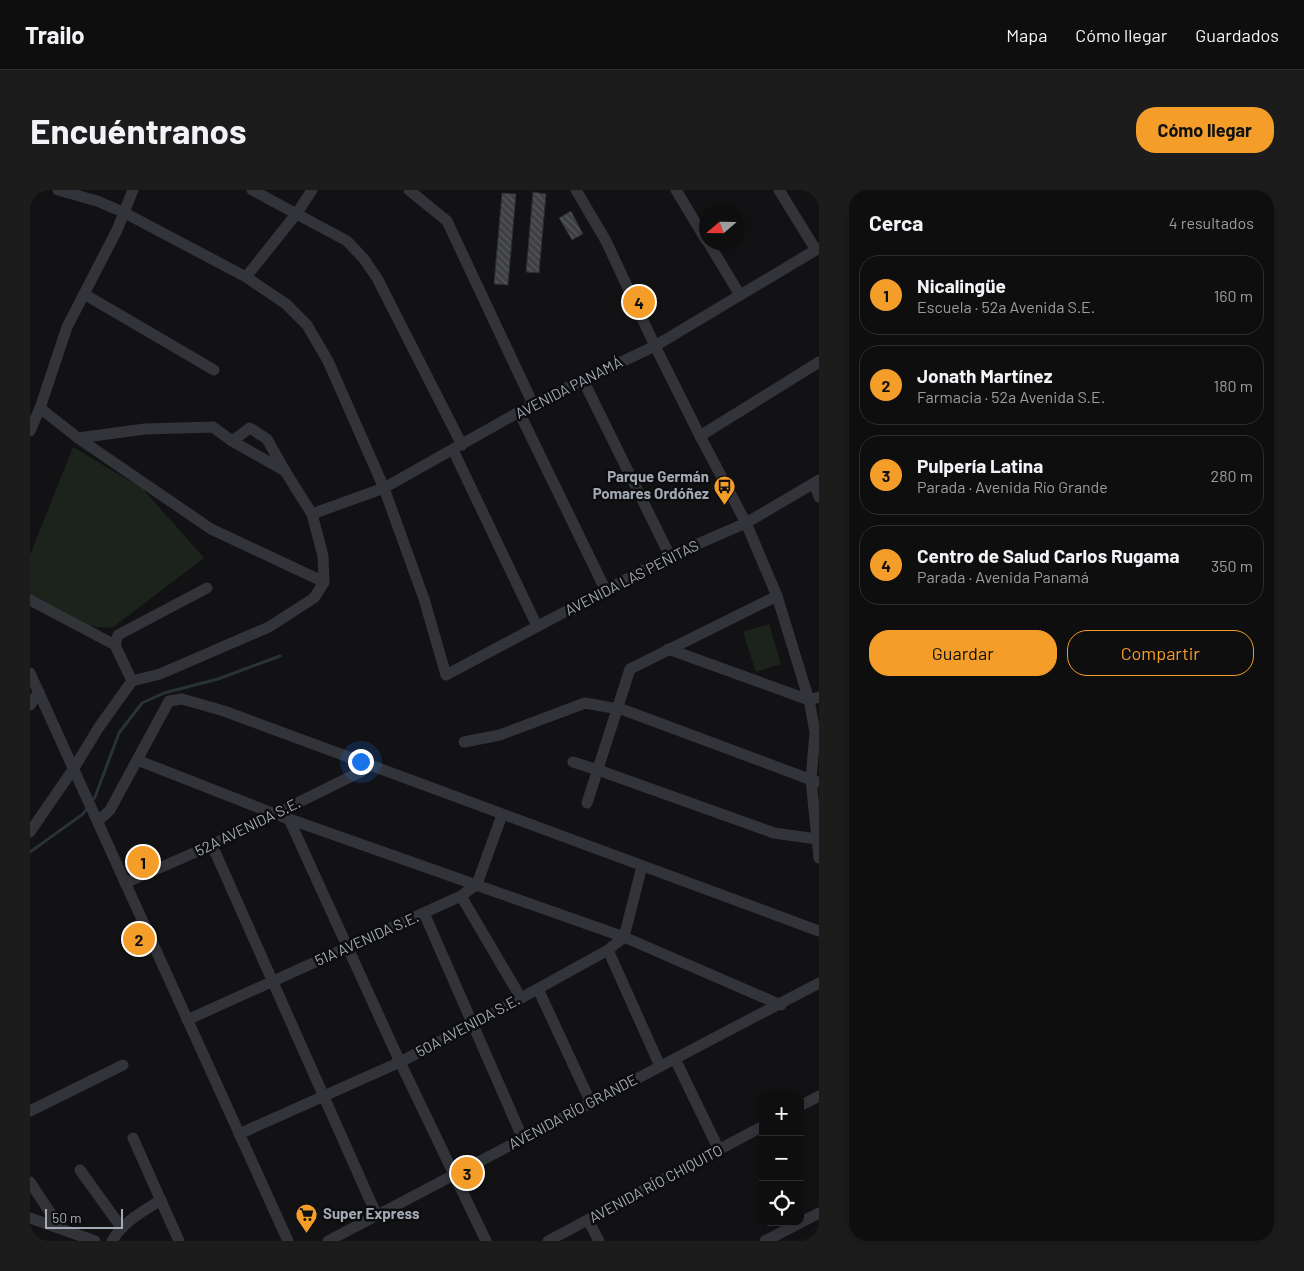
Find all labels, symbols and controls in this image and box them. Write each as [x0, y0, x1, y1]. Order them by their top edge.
text: Trailo [25, 20, 85, 49]
text: Mapa [1006, 24, 1047, 46]
text: Cómo llegar [1075, 24, 1167, 46]
text: Guardados [1195, 24, 1279, 46]
button: Cómo llegar [1136, 107, 1274, 153]
text: Encuéntranos [30, 109, 247, 151]
north arrow [699, 205, 744, 250]
text: Cerca [869, 210, 923, 235]
text: 4 resultados [1169, 213, 1254, 232]
text: Nicalingüe [917, 274, 1006, 297]
pin: 4 [623, 283, 655, 321]
text: 1 [883, 286, 889, 305]
text: 160 m [1214, 286, 1253, 305]
text: Escuela · 52a Avenida S.E. [917, 297, 1095, 316]
street label: AVENIDA PANAMÁ [512, 352, 625, 422]
text: Jonath Martínez [917, 364, 1052, 387]
text: 2 [882, 376, 890, 395]
text: 180 m [1214, 376, 1253, 395]
text: Farmacia · 52a Avenida S.E. [917, 387, 1105, 406]
text: Pulpería Latina [917, 454, 1043, 477]
text: 3 [882, 466, 890, 485]
text: 280 m [1211, 466, 1253, 485]
place label: Parque Germán Pomares Ordóñez [593, 467, 709, 502]
bus stop icon: Parque Germán Pomares Ordóñez [713, 474, 737, 505]
text: Parada · Avenida Río Grande [917, 477, 1108, 496]
street label: AVENIDA LAS PEÑITAS [562, 536, 701, 619]
text: Centro de Salud Carlos Rugama [917, 544, 1180, 567]
text: 4 [881, 556, 891, 575]
text: 350 m [1211, 556, 1253, 575]
text: Parada · Avenida Panamá [917, 567, 1089, 586]
button: Guardar [869, 630, 1057, 676]
button: Compartir [1067, 630, 1254, 676]
your location [348, 749, 374, 775]
street label: 52A AVENIDA S.E. [192, 793, 303, 859]
pin: 1 [127, 843, 159, 881]
street label: 51A AVENIDA S.E. [312, 907, 421, 969]
pin: 2 [123, 920, 155, 958]
street label: 50A AVENIDA S.E. [412, 990, 523, 1060]
street label: AVENIDA RÍO GRANDE [505, 1070, 640, 1153]
map controls [759, 1091, 804, 1226]
button: + [759, 1091, 804, 1136]
button: − [759, 1136, 804, 1181]
street label: AVENIDA RÍO CHIQUITO [586, 1140, 725, 1226]
pin: 3 [451, 1154, 483, 1192]
button: locate [759, 1181, 804, 1226]
supermarket icon: Super Express [295, 1202, 319, 1233]
place label: Super Express [323, 1204, 420, 1222]
scale bar [45, 1206, 122, 1229]
text: 50 m [52, 1209, 81, 1226]

